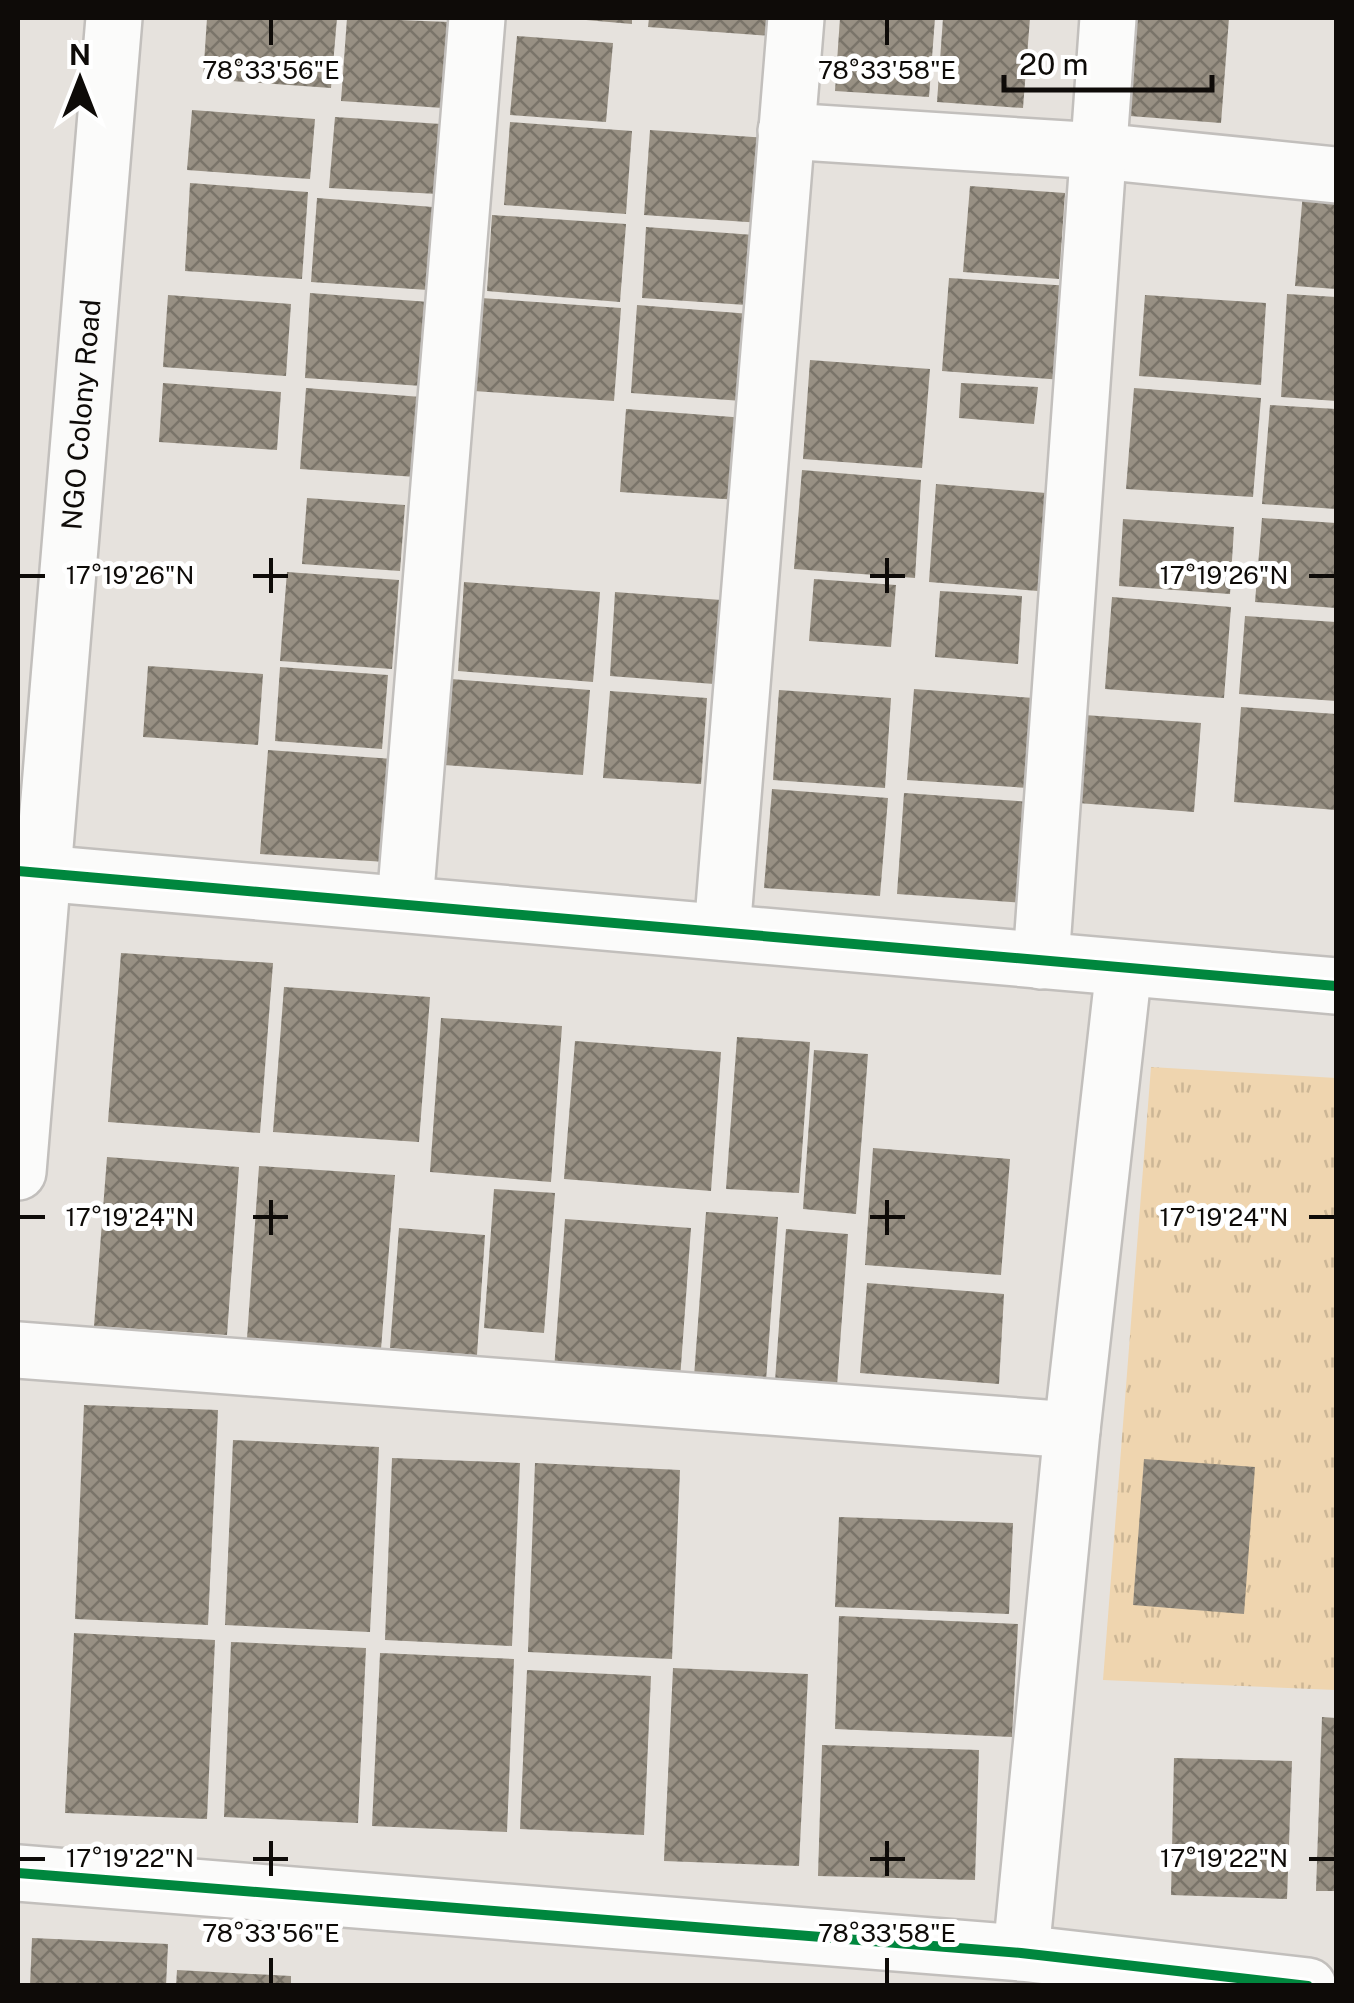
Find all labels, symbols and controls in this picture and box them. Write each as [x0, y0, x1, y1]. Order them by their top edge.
north arrow [30, 30, 130, 130]
scale bar [1004, 30, 1212, 92]
text: N [69, 38, 91, 71]
text: 20 m [1019, 46, 1088, 82]
text: 78°33'56"E [202, 55, 340, 85]
text: 78°33'58"E [818, 55, 956, 85]
street label: NGO Colony Road [54, 298, 107, 531]
text: 17°19'26"N [66, 560, 194, 590]
text: 17°19'26"N [1160, 560, 1288, 590]
text: 17°19'24"N [66, 1202, 194, 1232]
text: 17°19'24"N [1160, 1202, 1288, 1232]
text: 17°19'22"N [66, 1843, 194, 1873]
text: 17°19'22"N [1160, 1843, 1288, 1873]
text: 78°33'56"E [202, 1918, 340, 1948]
text: 78°33'58"E [818, 1918, 956, 1948]

